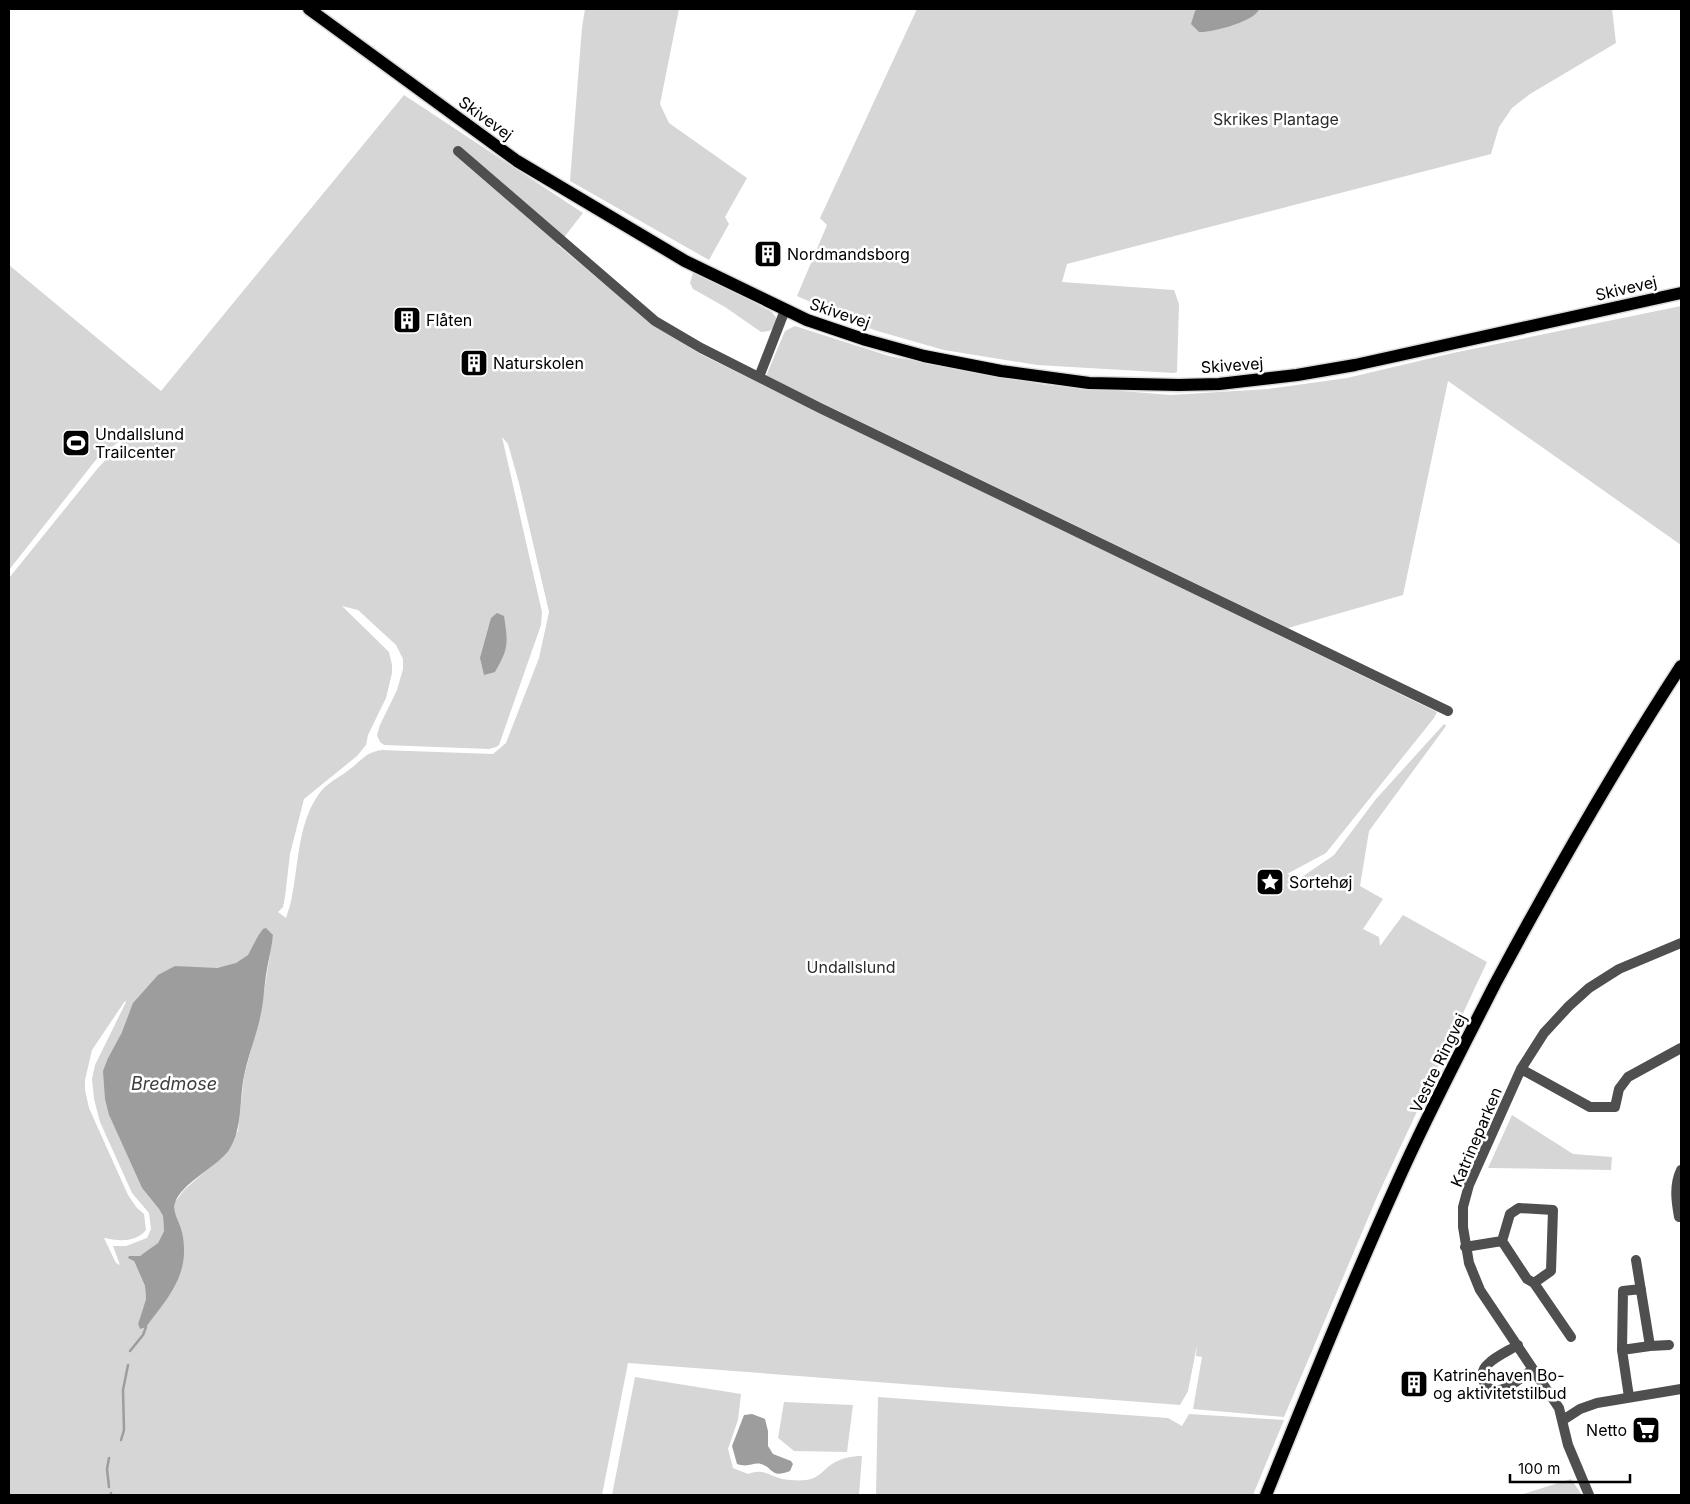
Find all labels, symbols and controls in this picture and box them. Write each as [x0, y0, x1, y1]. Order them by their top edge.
street label: Skivevej [455, 92, 517, 144]
park label: Skrikes Plantage [1213, 109, 1339, 129]
building icon: Nordmandsborg [753, 239, 783, 269]
place label: Nordmandsborg [787, 244, 910, 264]
street label: Skivevej [1593, 271, 1659, 305]
street label: Skivevej [807, 293, 873, 333]
building icon: Flåten [392, 305, 422, 335]
place label: Flåten [426, 310, 472, 330]
building icon: Naturskolen [459, 348, 489, 378]
place label: Naturskolen [493, 353, 584, 373]
street label: Skivevej [1200, 353, 1264, 377]
place label: Undallslund Trailcenter [95, 424, 184, 462]
sports icon: Undallslund Trailcenter [61, 428, 91, 458]
place icon: Sortehøj [1255, 867, 1285, 897]
place label: Sortehøj [1289, 872, 1352, 892]
park label: Undallslund [807, 957, 895, 977]
street label: Vestre Ringvej [1405, 1010, 1471, 1116]
water label: Bredmose [131, 1073, 217, 1094]
street label: Katrineparken [1446, 1084, 1506, 1190]
place label: Katrinehaven Bo- og aktivitetstilbud [1433, 1365, 1567, 1403]
building icon: Katrinehaven Bo- og aktivitetstilbud [1399, 1369, 1429, 1399]
supermarket icon: Netto [1631, 1415, 1661, 1445]
place label: Netto [1586, 1420, 1627, 1440]
scale bar [1510, 1452, 1630, 1484]
text: 100 m [1518, 1459, 1560, 1478]

